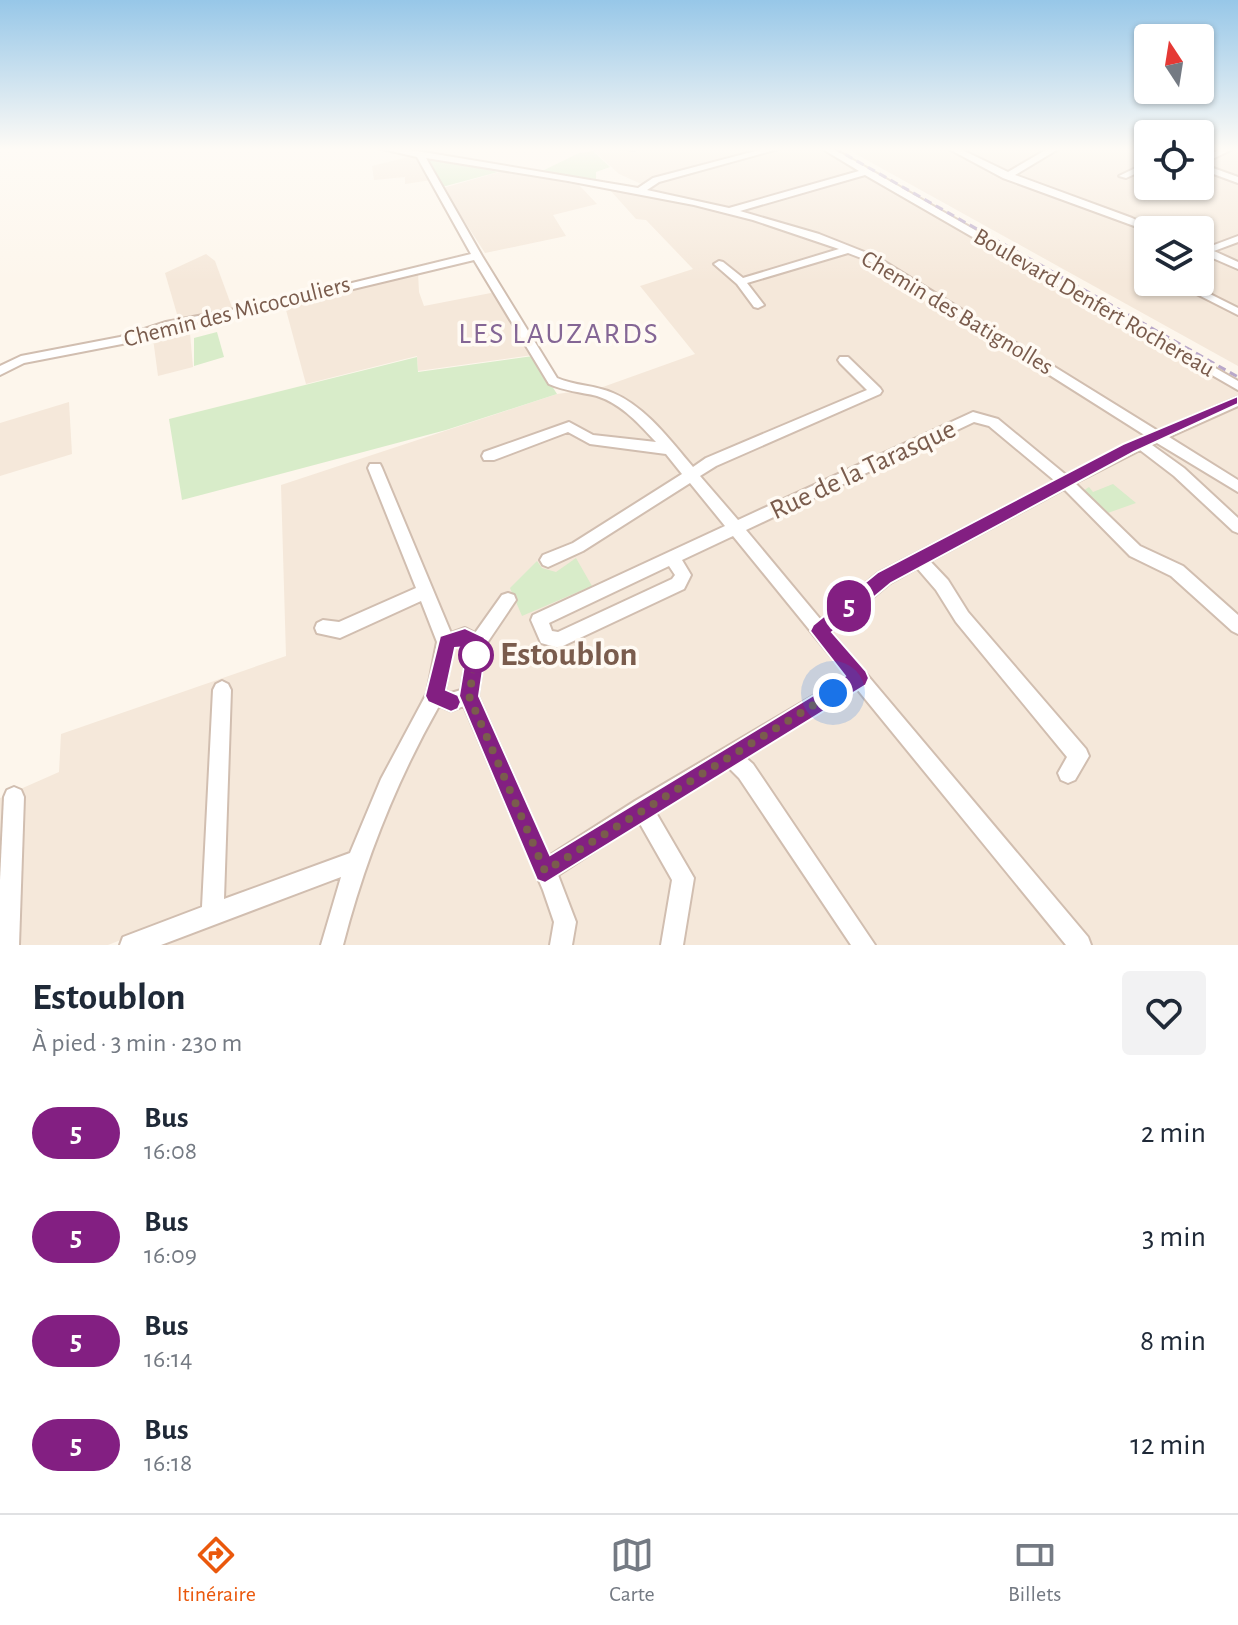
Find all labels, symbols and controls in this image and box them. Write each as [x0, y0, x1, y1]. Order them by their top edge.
north arrow [1134, 24, 1214, 104]
map controls [1134, 24, 1214, 296]
button: locate [1134, 120, 1214, 200]
button: layers [1134, 216, 1214, 296]
street label: Boulevard Denfert Rochereau [970, 224, 1218, 382]
street label: Chemin des Batignolles [857, 246, 1057, 380]
street label: Chemin des Micocouliers [121, 272, 353, 352]
district label: LES LAUZARDS [458, 319, 660, 349]
street label: Rue de la Tarasque [766, 415, 960, 525]
line badge: 5 [823, 580, 875, 632]
text: 5 [843, 592, 855, 620]
marker: Estoublon [459, 638, 493, 672]
place label: Estoublon [500, 638, 637, 672]
your location [813, 673, 853, 713]
button: heart [1122, 971, 1206, 1055]
text: Estoublon [32, 979, 186, 1017]
text: À pied · 3 min · 230 m [32, 1030, 242, 1056]
text: Bus [144, 1103, 189, 1133]
text: 2 min [1141, 1118, 1206, 1148]
text: 5 [70, 1119, 82, 1147]
text: 16:08 [144, 1138, 197, 1164]
text: Bus [144, 1207, 189, 1237]
text: 3 min [1142, 1222, 1206, 1252]
text: 5 [70, 1223, 82, 1251]
text: 16:09 [144, 1242, 197, 1268]
text: Bus [144, 1311, 189, 1341]
text: 8 min [1140, 1326, 1206, 1356]
text: 5 [70, 1327, 82, 1355]
text: 16:14 [144, 1346, 193, 1372]
text: Bus [144, 1415, 189, 1445]
text: 12 min [1130, 1430, 1206, 1460]
text: 5 [70, 1431, 82, 1459]
text: 16:18 [144, 1450, 192, 1476]
tab: Itinéraire [177, 1533, 256, 1607]
tab: Carte [609, 1533, 655, 1607]
tab: Billets [1008, 1533, 1061, 1607]

